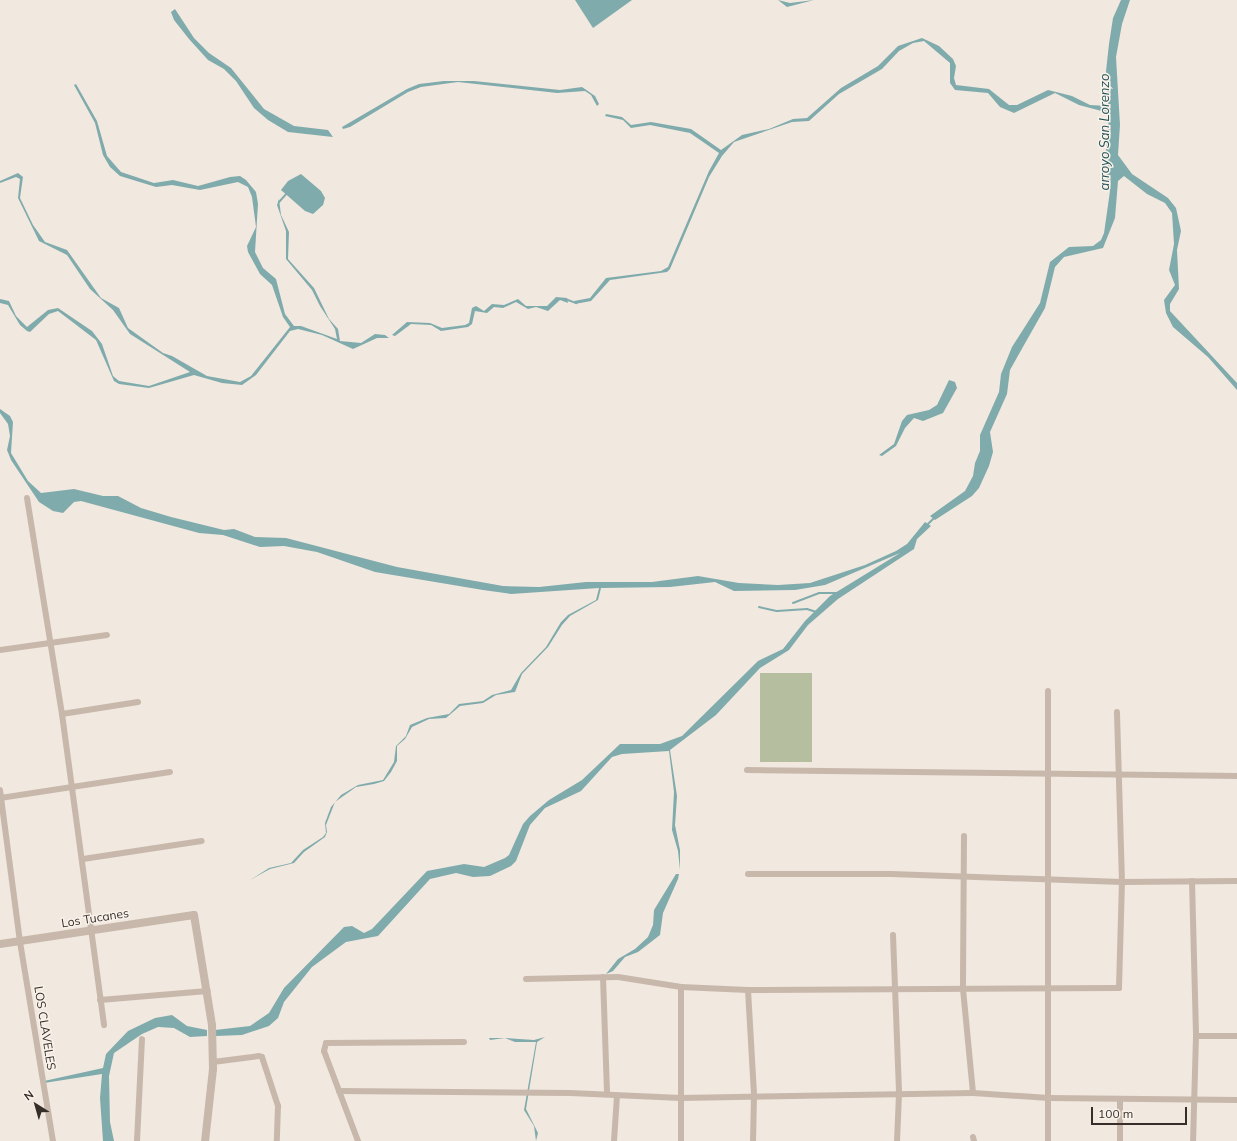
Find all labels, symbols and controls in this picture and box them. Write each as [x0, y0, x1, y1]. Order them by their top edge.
water label: arroyo San Lorenzo [1096, 74, 1112, 190]
street label: Los Tucanes [60, 906, 130, 930]
street label: LOS CLAVELES [31, 985, 59, 1071]
north arrow [16, 1085, 56, 1125]
text: N [21, 1087, 36, 1104]
scale bar [1093, 1099, 1189, 1125]
text: 100 m [1098, 1106, 1133, 1121]

